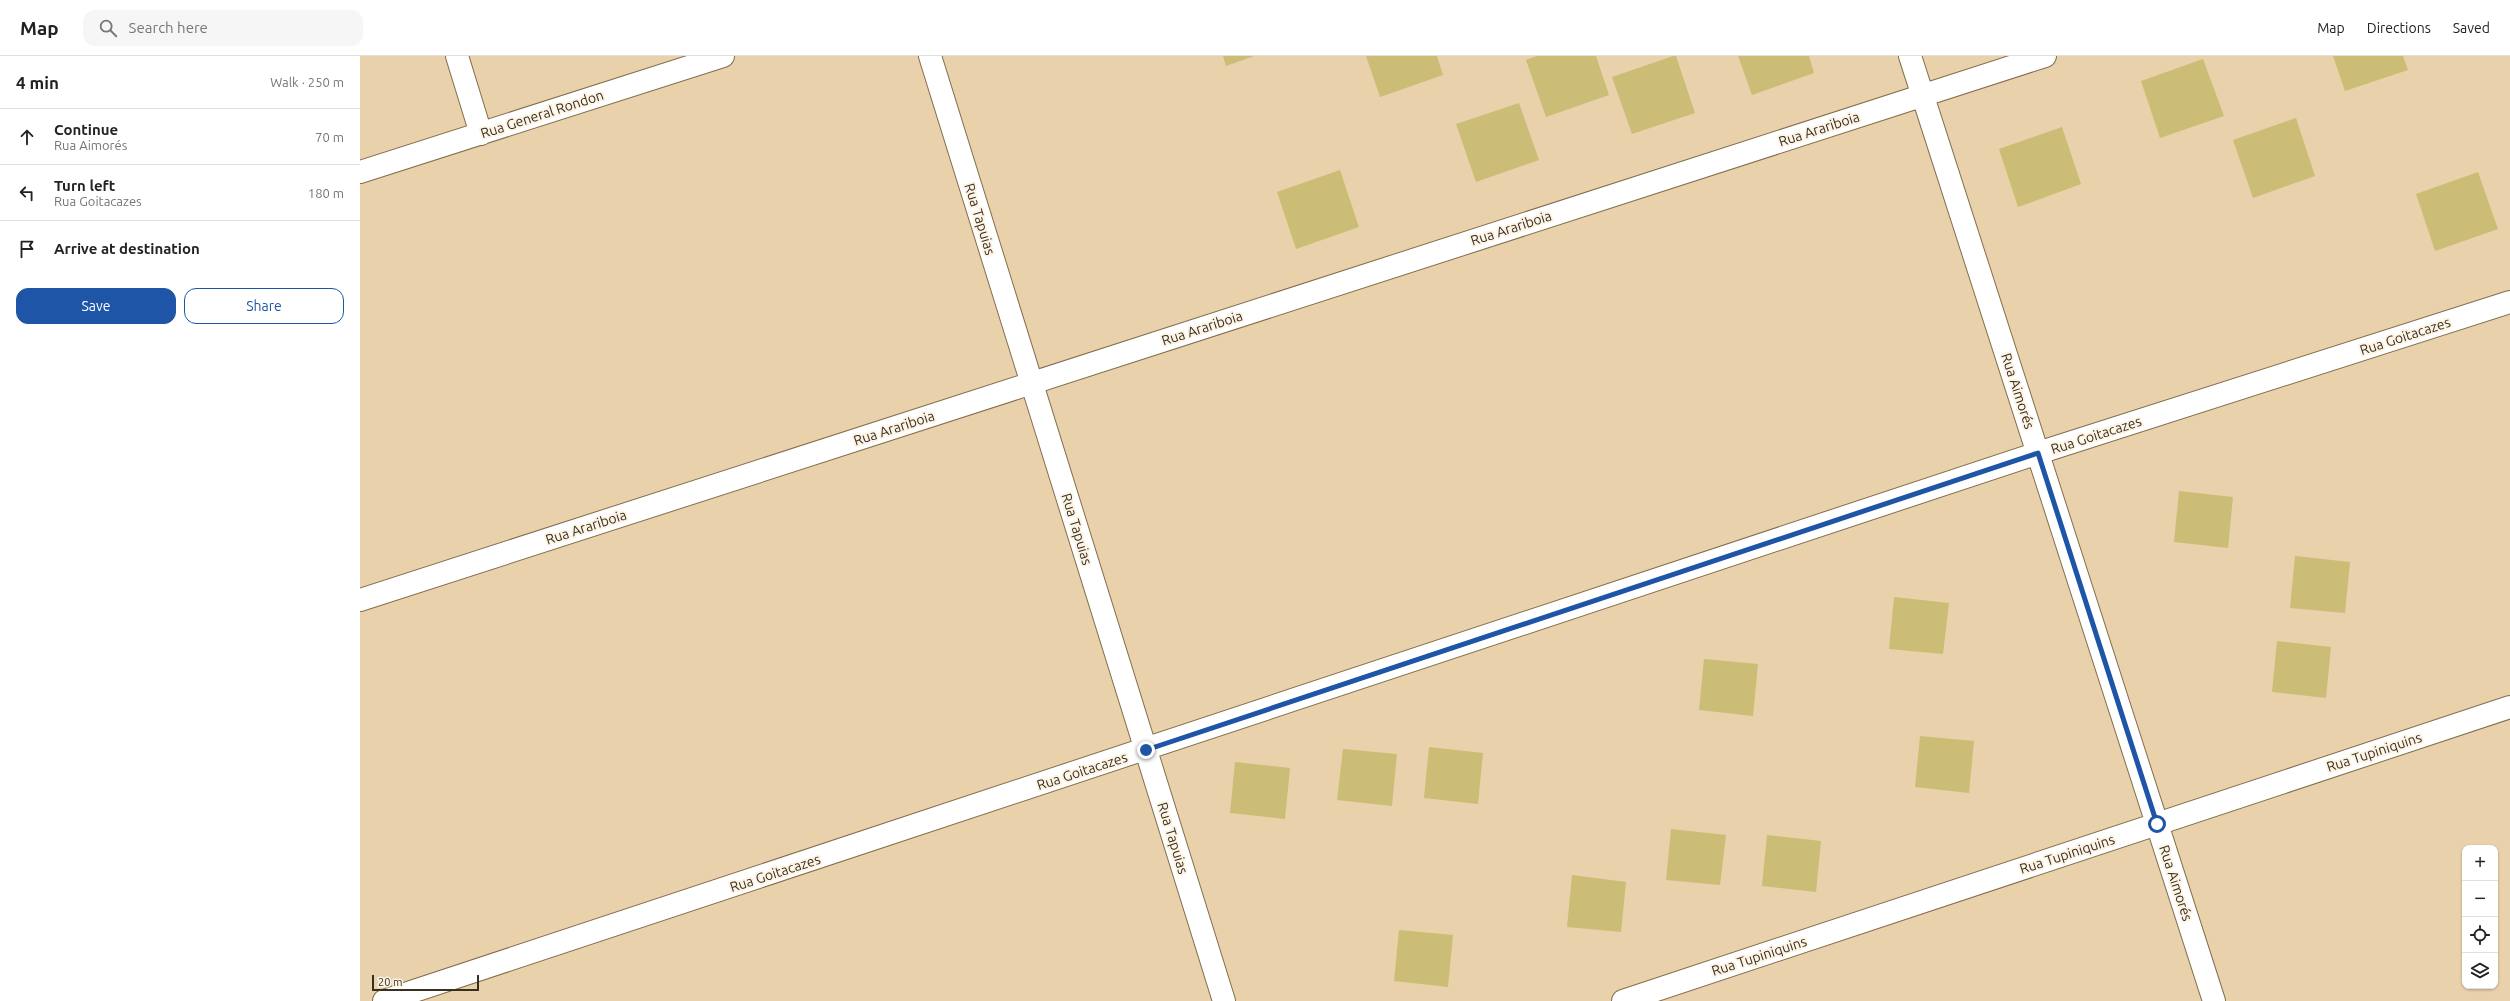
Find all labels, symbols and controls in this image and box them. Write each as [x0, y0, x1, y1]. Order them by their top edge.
search box [83, 10, 363, 46]
text: Map [20, 17, 59, 39]
icon: search [97, 17, 119, 39]
text: Search here [129, 19, 208, 36]
text: Map [2317, 20, 2345, 36]
text: Directions [2367, 20, 2431, 36]
text: Saved [2453, 20, 2490, 36]
text: 4 min [16, 73, 59, 92]
text: Walk · 250 m [270, 75, 344, 89]
street label: Rua General Rondon [478, 87, 606, 141]
street label: Rua Arariboia [1776, 108, 1862, 150]
text: Continue [54, 121, 118, 138]
icon: ahead [16, 126, 38, 148]
text: 70 m [315, 130, 344, 144]
text: Rua Aimorés [54, 138, 127, 152]
text: Turn left [54, 177, 115, 194]
street label: Rua Tapuias [961, 181, 999, 257]
icon: left [16, 182, 38, 204]
text: 180 m [308, 186, 344, 200]
text: Rua Goitacazes [54, 194, 142, 208]
street label: Rua Arariboia [1468, 207, 1554, 249]
icon: arrive [16, 238, 38, 260]
text: Arrive at destination [54, 240, 200, 257]
button: Save [16, 288, 176, 324]
button: Share [184, 288, 344, 324]
street label: Rua Arariboia [1159, 307, 1245, 349]
street label: Rua Goitacazes [2358, 314, 2452, 358]
street label: Rua Aimorés [1998, 351, 2038, 431]
street label: Rua Arariboia [851, 407, 937, 449]
street label: Rua Goitacazes [2049, 413, 2143, 457]
street label: Rua Tapuias [1058, 491, 1096, 567]
street label: Rua Arariboia [543, 506, 629, 548]
street label: Rua Tupiniquins [2324, 729, 2424, 775]
route end [1137, 741, 1155, 759]
street label: Rua Goitacazes [1035, 749, 1129, 793]
street label: Rua Tapuias [1154, 800, 1192, 876]
route start [2148, 815, 2166, 833]
street label: Rua Tupiniquins [2017, 831, 2117, 877]
street label: Rua Aimorés [2156, 843, 2196, 923]
map controls [2462, 845, 2498, 989]
button: + [2462, 845, 2498, 881]
street label: Rua Goitacazes [728, 851, 822, 895]
button: − [2462, 881, 2498, 917]
button: locate [2462, 917, 2498, 953]
street label: Rua Tupiniquins [1709, 933, 1809, 979]
button: layers [2462, 953, 2498, 989]
scale bar [372, 973, 479, 992]
text: 20 m [378, 976, 402, 988]

